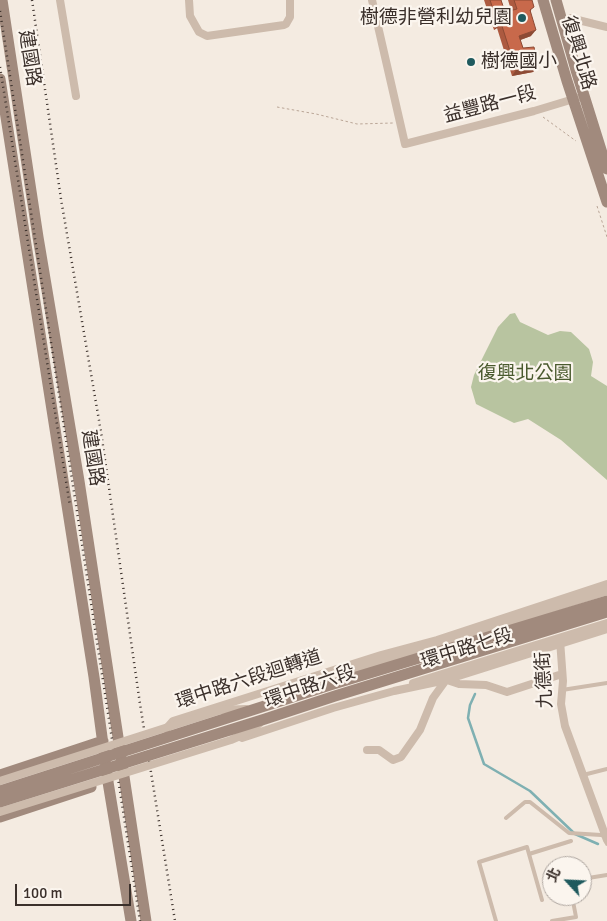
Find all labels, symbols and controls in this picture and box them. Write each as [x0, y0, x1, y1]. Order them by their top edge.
place label: 樹德非營利幼兒園 [360, 7, 512, 29]
marker: 樹德非營利幼兒園 [516, 12, 528, 24]
street label: 復興北路 [556, 13, 600, 93]
street label: 建國路 [13, 28, 45, 88]
place label: 樹德國小 [481, 51, 557, 73]
marker: 樹德國小 [465, 56, 477, 68]
street label: 益豐路一段 [441, 82, 539, 128]
park label: 復興北公園 [478, 363, 572, 385]
street label: 建國路 [76, 428, 108, 488]
street label: 環中路七段 [418, 624, 516, 674]
street label: 環中路六段迴轉道 [173, 646, 325, 714]
street label: 九德街 [532, 651, 558, 709]
street label: 環中路六段 [261, 661, 359, 713]
north arrow [542, 856, 592, 906]
text: 北 [543, 865, 565, 885]
scale bar [18, 874, 134, 906]
text: 100 m [23, 884, 63, 902]

